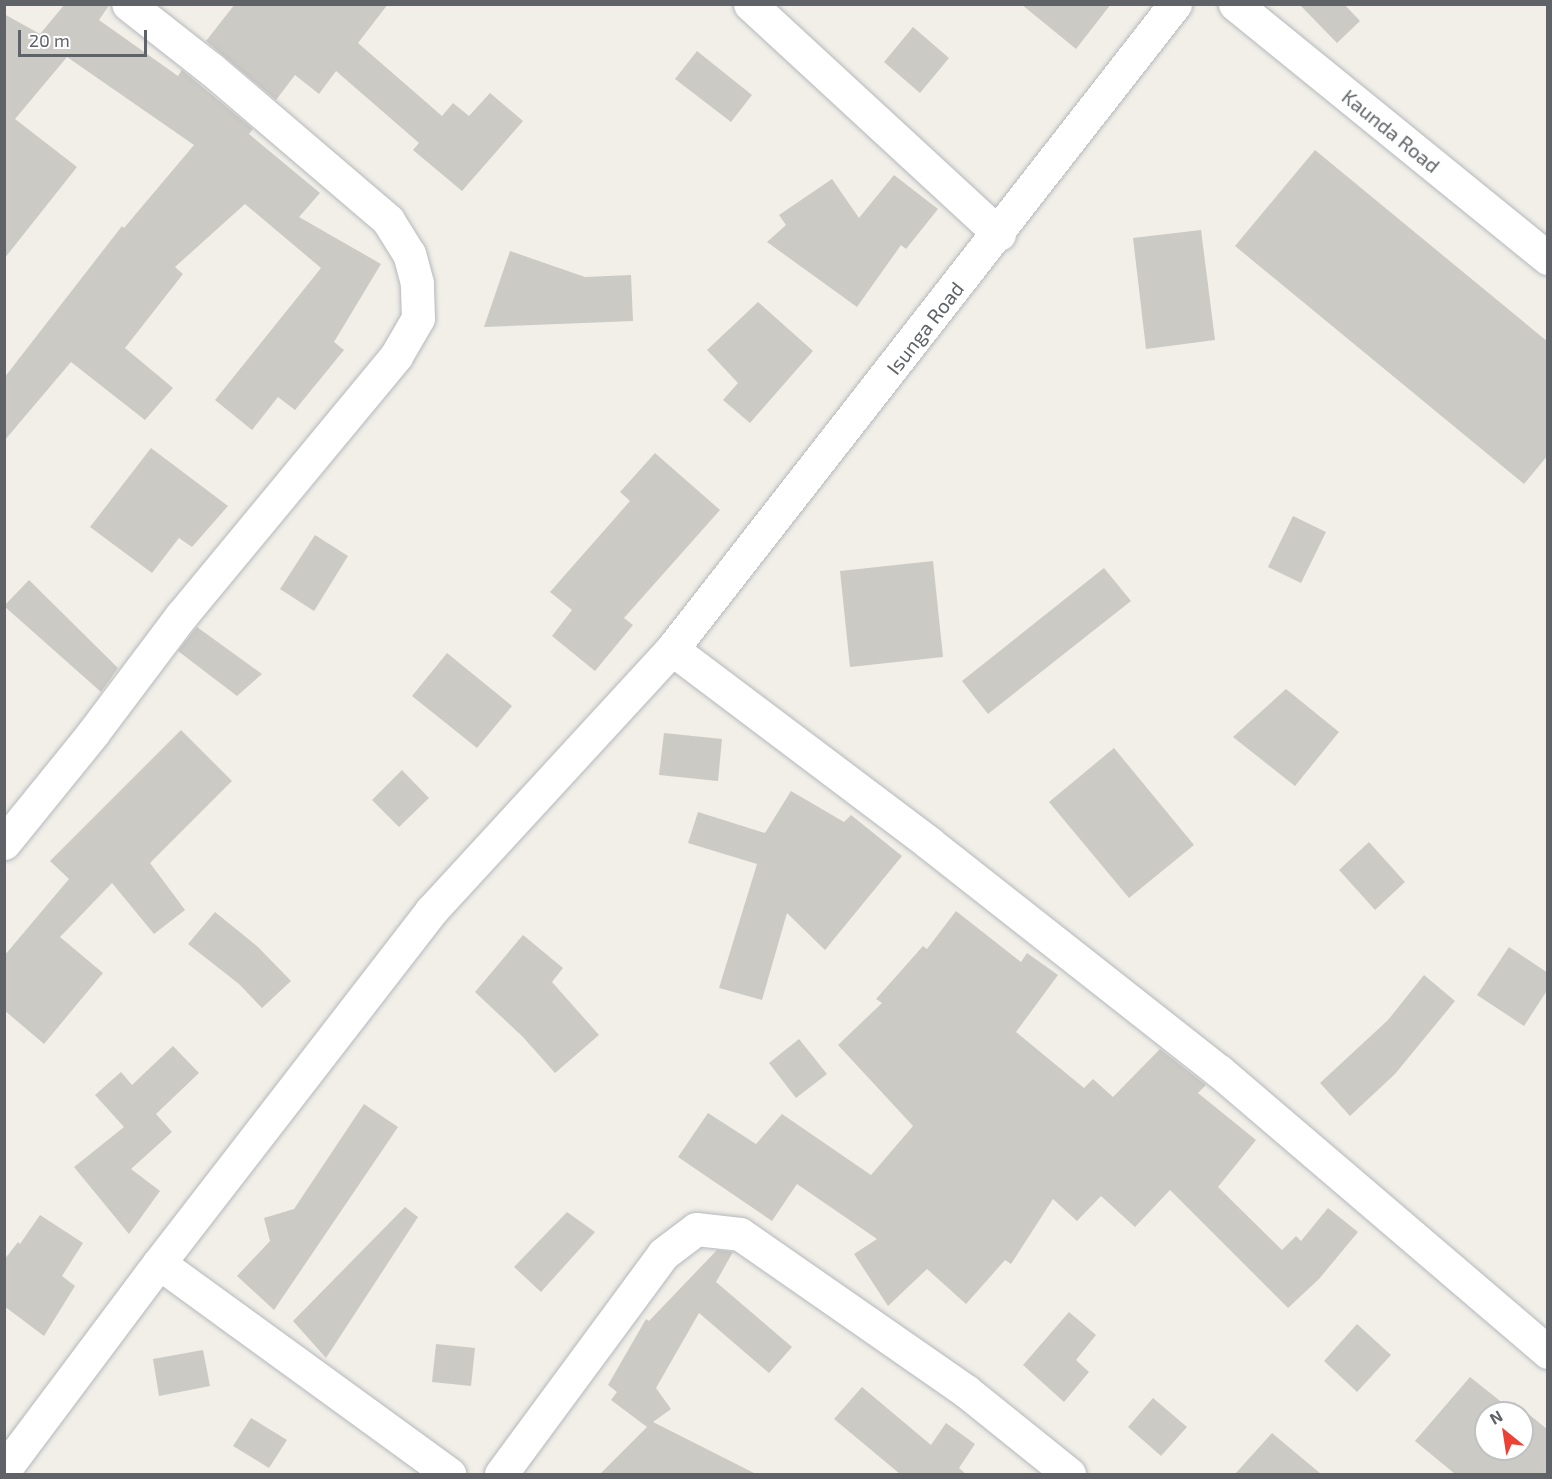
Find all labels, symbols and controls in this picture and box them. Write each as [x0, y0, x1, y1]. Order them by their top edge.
scale bar [21, 18, 150, 56]
text: 20 m [29, 29, 70, 51]
street label: Kaunda Road [1337, 84, 1445, 178]
street label: Isunga Road [881, 277, 969, 379]
north arrow [1474, 1401, 1534, 1461]
text: N [1486, 1406, 1506, 1428]

